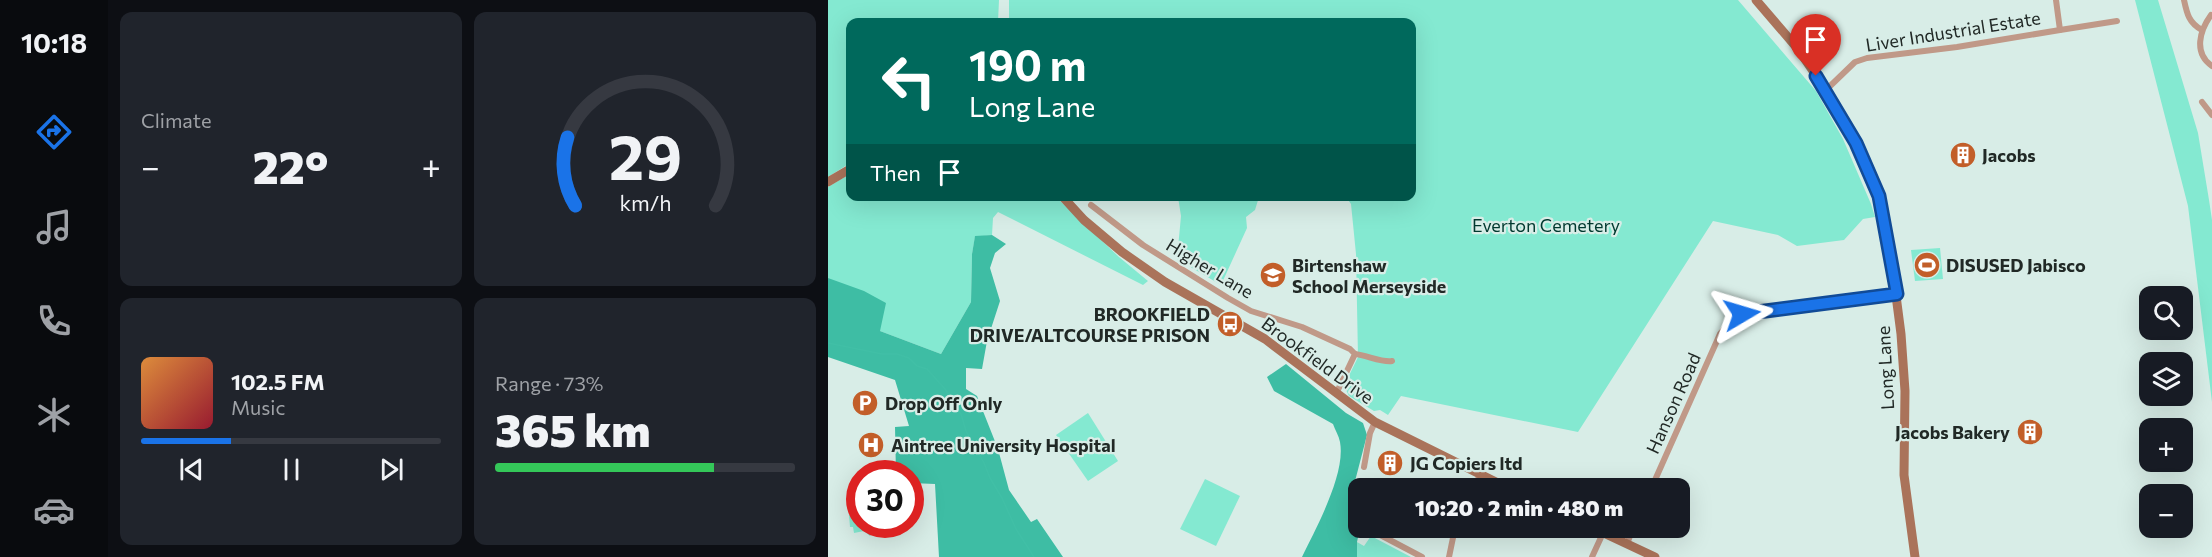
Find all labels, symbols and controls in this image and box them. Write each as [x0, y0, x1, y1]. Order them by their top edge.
street label: Liver Industrial Estate [1864, 6, 2042, 56]
pin [1790, 14, 1841, 76]
icon: arrive [1799, 23, 1832, 56]
text: 10:18 [21, 26, 87, 59]
text: 190 m [969, 38, 1087, 90]
icon: left [870, 42, 948, 120]
text: Long Lane [969, 90, 1095, 123]
text: Climate [141, 108, 211, 132]
icon: directions [33, 111, 75, 153]
text: 29 [608, 117, 682, 193]
text: 22° [253, 138, 329, 193]
building icon: Jacobs [1948, 140, 1978, 170]
place label: Jacobs [1982, 144, 2036, 166]
text: − [141, 145, 160, 186]
text: + [422, 145, 441, 186]
icon: arrive [933, 156, 966, 189]
text: Then [870, 159, 921, 186]
text: km/h [619, 189, 671, 215]
icon: music [33, 206, 75, 248]
park label: Everton Cemetery [1472, 214, 1620, 236]
street label: Higher Lane [1162, 233, 1258, 303]
sports icon: DISUSED Jabisco [1912, 250, 1942, 280]
place label: Birtenshaw School Merseyside [1292, 254, 1446, 297]
place label: DISUSED Jabisco [1946, 254, 2086, 276]
school or university icon: Birtenshaw School Merseyside [1258, 260, 1288, 290]
position arrow [1710, 282, 1774, 346]
map controls [2139, 286, 2193, 538]
button: search [2139, 286, 2193, 340]
icon: phone [33, 300, 75, 342]
place label: BROOKFIELD DRIVE/ALTCOURSE PRISON [970, 303, 1210, 346]
bus stop icon: BROOKFIELD DRIVE/ALTCOURSE PRISON [1215, 309, 1245, 339]
street label: Brookfield Drive [1258, 312, 1378, 408]
street label: Long Lane [1872, 325, 1898, 411]
street label: Hanson Road [1641, 349, 1705, 457]
button: layers [2139, 352, 2193, 406]
text: 102.5 FM [231, 368, 325, 395]
text: Range · 73% [495, 371, 603, 395]
parking icon: Drop Off Only [850, 388, 880, 418]
place label: Drop Off Only [885, 392, 1003, 414]
icon: climate [33, 394, 75, 436]
text: Music [231, 395, 285, 419]
text: 365 km [495, 401, 651, 456]
building icon: Jacobs Bakery [2015, 417, 2045, 447]
button: + [2139, 418, 2193, 472]
place label: Jacobs Bakery [1895, 421, 2010, 443]
hospital icon: Aintree University Hospital [856, 430, 886, 460]
place label: Aintree University Hospital [891, 434, 1116, 456]
building icon: JG Copiers ltd [1375, 448, 1405, 478]
place label: JG Copiers ltd [1410, 452, 1523, 474]
icon: previous [175, 453, 208, 486]
icon: pause [275, 453, 308, 486]
icon: next [375, 453, 408, 486]
speed limit sign: 30 [846, 460, 924, 538]
button: − [2139, 484, 2193, 538]
icon: car [33, 489, 75, 531]
text: 10:20 · 2 min · 480 m [1415, 494, 1623, 521]

